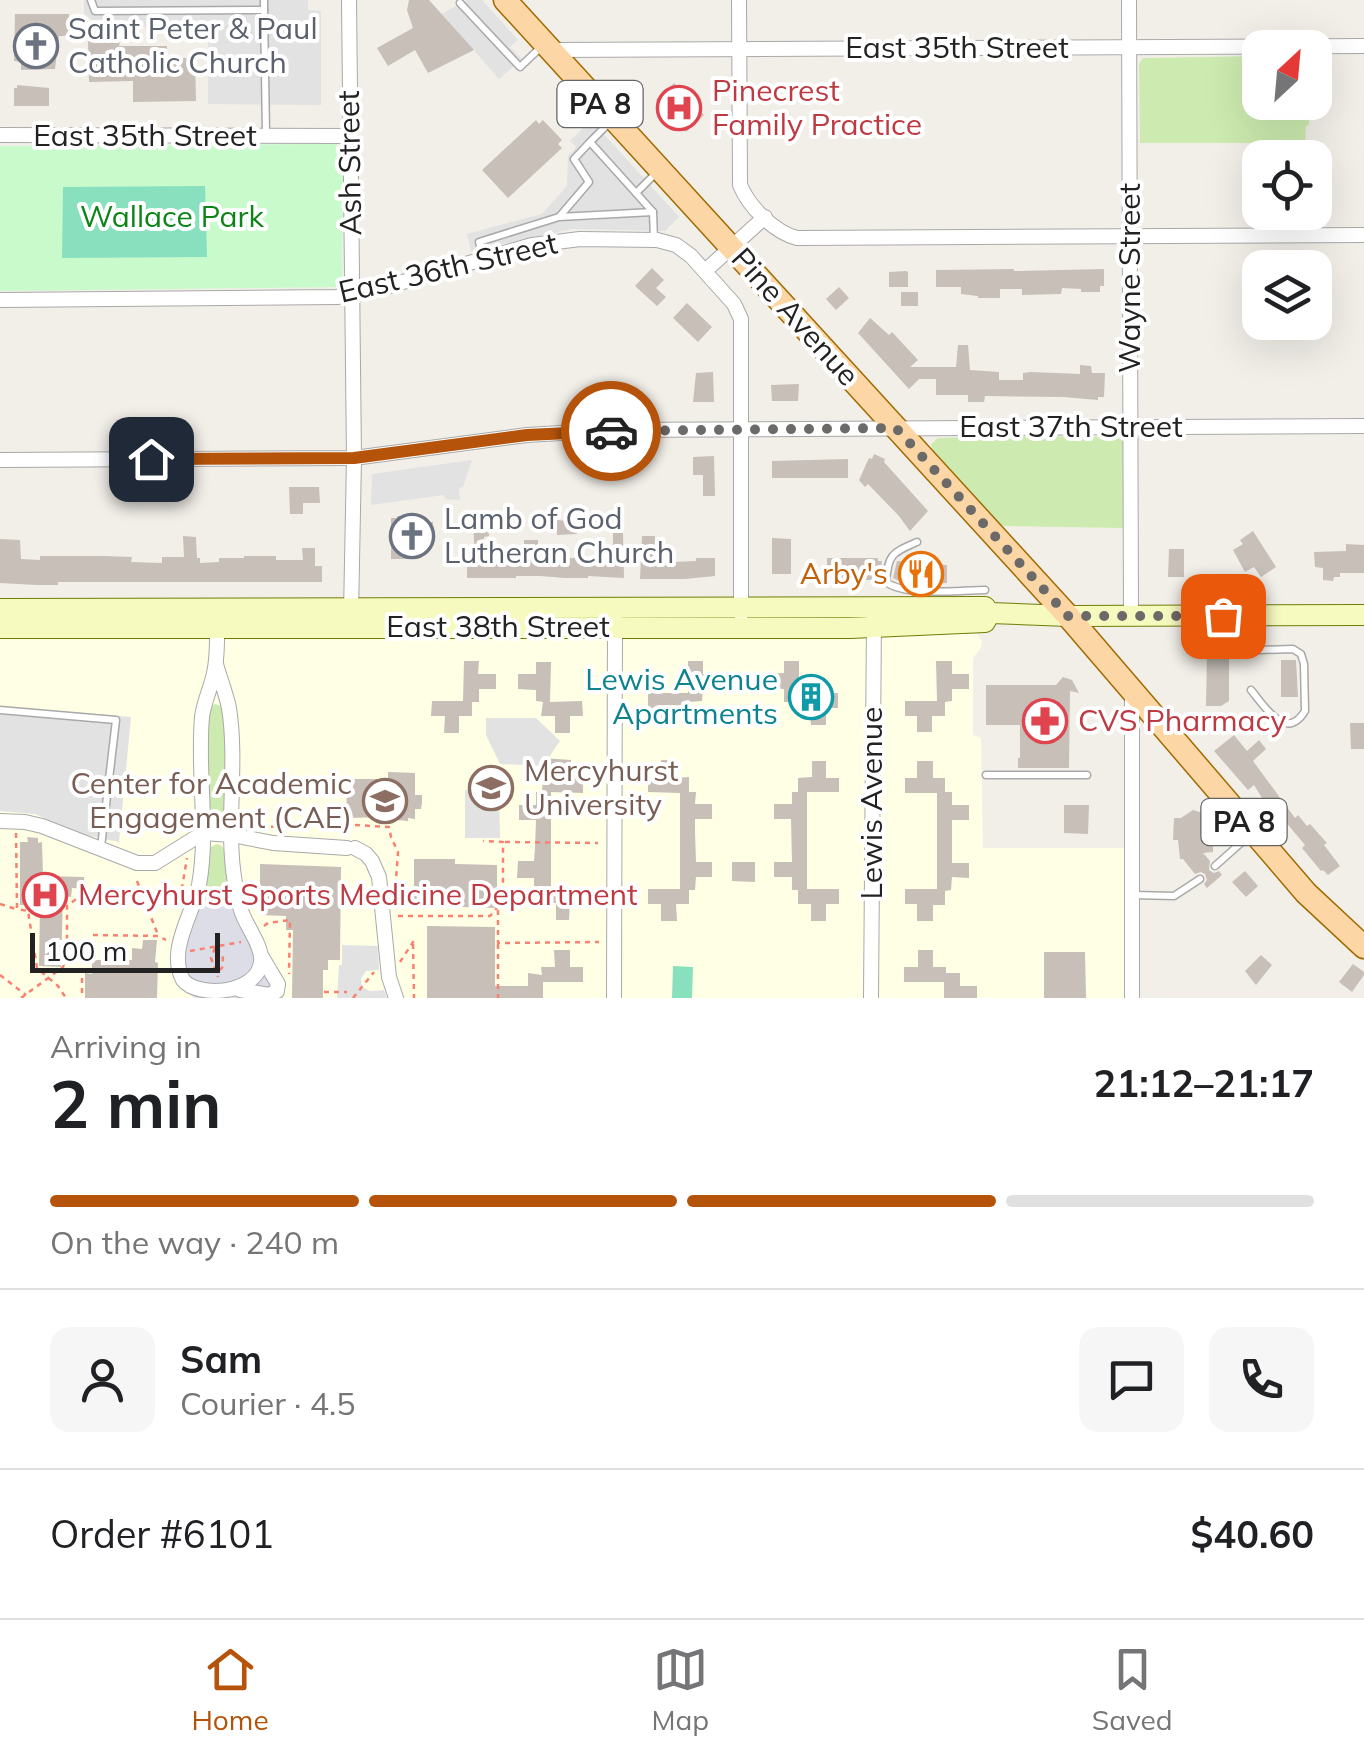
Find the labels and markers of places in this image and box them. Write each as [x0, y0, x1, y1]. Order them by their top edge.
place label: Saint Peter & Paul Catholic Church [68, 9, 318, 81]
church icon: Saint Peter & Paul Catholic Church [13, 23, 59, 69]
place label: Pinecrest Family Practice [712, 71, 922, 143]
hospital icon: Pinecrest Family Practice [656, 85, 702, 131]
pin [109, 417, 194, 502]
place label: Lamb of God Lutheran Church [444, 499, 674, 571]
church icon: Lamb of God Lutheran Church [389, 513, 435, 559]
restaurant icon: Arby's [898, 551, 944, 597]
place label: Arby's [800, 554, 888, 592]
pin [1181, 574, 1266, 659]
place label: Lewis Avenue Apartments [585, 660, 778, 732]
building icon: Lewis Avenue Apartments [788, 674, 834, 720]
pharmacy icon: CVS Pharmacy [1022, 698, 1068, 744]
place label: CVS Pharmacy [1078, 701, 1286, 739]
place label: Mercyhurst University [524, 751, 679, 823]
place label: Center for Academic Engagement (CAE) [70, 764, 352, 836]
school or university icon: Mercyhurst University [468, 765, 514, 811]
school or university icon: Center for Academic Engagement (CAE) [362, 778, 408, 824]
hospital icon: Mercyhurst Sports Medicine Department [22, 872, 68, 918]
place label: Mercyhurst Sports Medicine Department [78, 875, 638, 913]

